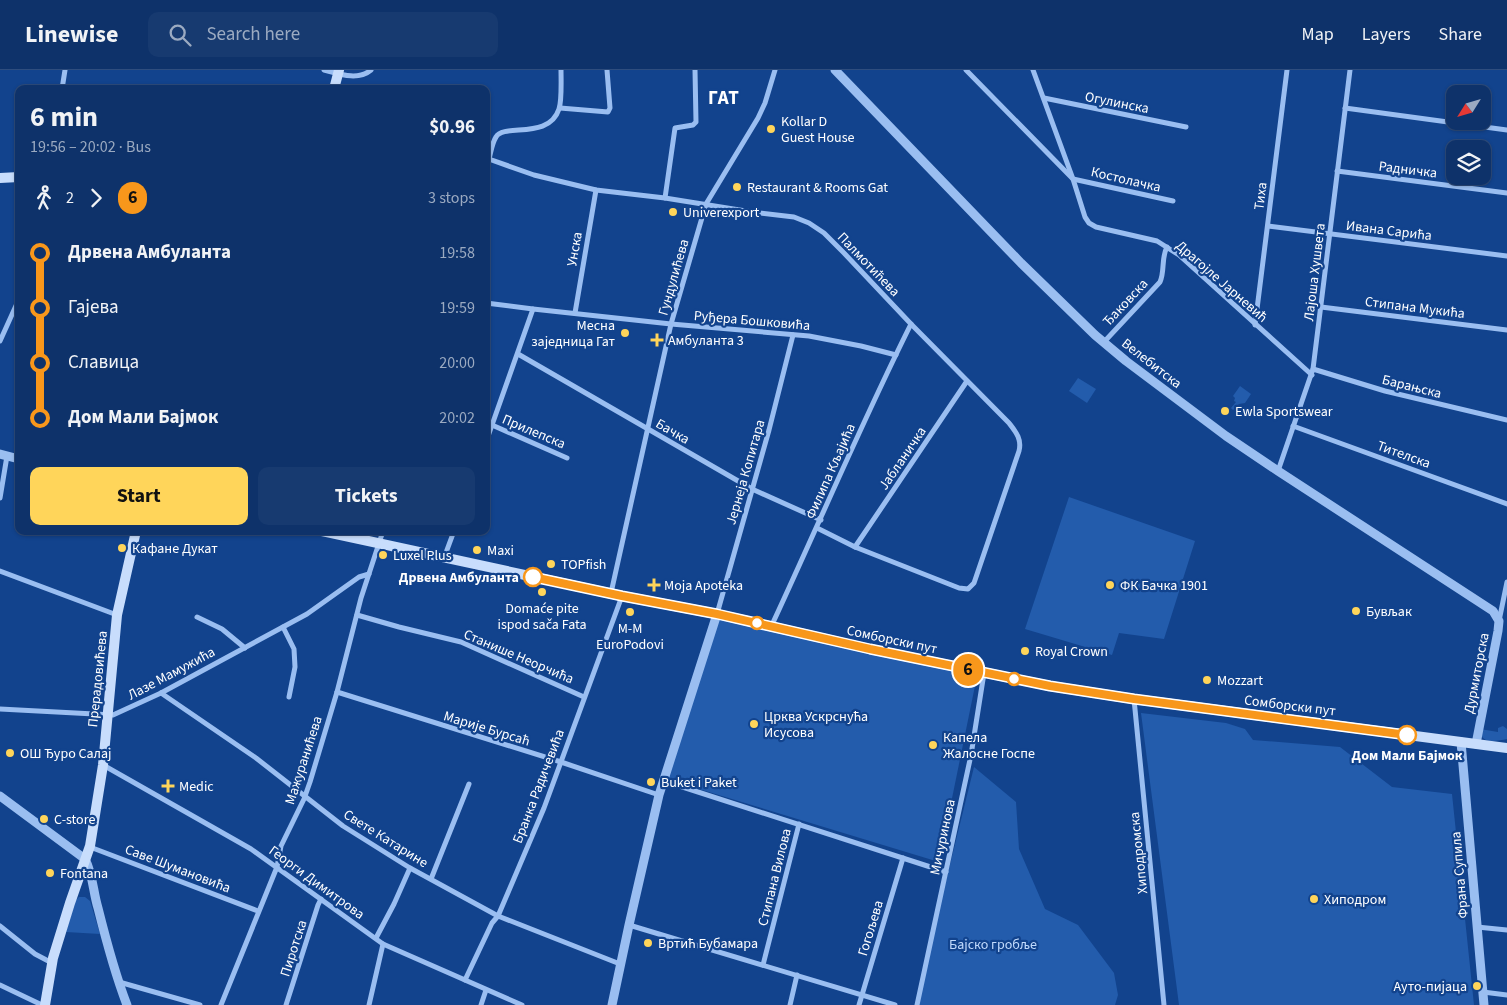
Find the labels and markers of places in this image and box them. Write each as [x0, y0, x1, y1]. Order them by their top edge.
place label: Kollar D Guest House [781, 112, 855, 148]
marker: Kollar D Guest House [765, 123, 777, 135]
place label: Restaurant & Rooms Gat [747, 178, 888, 198]
marker: Restaurant & Rooms Gat [731, 181, 743, 193]
place label: Univerexport [683, 203, 760, 223]
marker: Univerexport [667, 206, 679, 218]
place label: Месна заједница Гат [531, 316, 616, 352]
marker: Месна заједница Гат [619, 327, 631, 339]
place label: Амбуланта 3 [668, 331, 744, 351]
marker: Амбуланта 3 [650, 333, 664, 347]
place label: Ewla Sportswear [1235, 402, 1333, 422]
marker: Ewla Sportswear [1219, 405, 1231, 417]
place label: Кафане Дукат [132, 539, 218, 559]
place label: Maxi [487, 541, 514, 561]
marker: Кафане Дукат [116, 542, 128, 554]
marker: Maxi [471, 544, 483, 556]
place label: Luxel Plus [393, 546, 452, 566]
marker: Luxel Plus [377, 549, 389, 561]
place label: TOPfish [561, 555, 606, 575]
marker: TOPfish [545, 558, 557, 570]
marker: Дрвена Амбуланта [523, 567, 543, 587]
place label: Дрвена Амбуланта [399, 568, 519, 588]
place label: Moja Apoteka [664, 576, 743, 596]
place label: ФК Бачка 1901 [1120, 576, 1208, 596]
marker: Moja Apoteka [648, 579, 660, 591]
marker: ФК Бачка 1901 [1104, 579, 1116, 591]
marker: Domaće pite ispod sača Fata [536, 586, 548, 598]
place label: Domaće pite ispod sača Fata [497, 599, 587, 635]
place label: Бувљак [1366, 602, 1412, 622]
marker: Бувљак [1350, 605, 1362, 617]
marker: M-M EuroPodovi [624, 606, 636, 618]
unlabelled marker [750, 616, 764, 630]
place label: M-M EuroPodovi [596, 619, 664, 655]
place label: Royal Crown [1035, 642, 1108, 662]
marker: Royal Crown [1019, 645, 1031, 657]
place label: Mozzart [1217, 671, 1263, 691]
unlabelled marker [1007, 672, 1021, 686]
marker: Mozzart [1201, 674, 1213, 686]
place label: Црква Ускрснућа Исусова [764, 707, 868, 743]
marker: Црква Ускрснућа Исусова [748, 718, 760, 730]
marker: Дом Мали Бајмок [1397, 725, 1417, 745]
place label: Капела Жалосне Госпе [943, 728, 1035, 764]
marker: Капела Жалосне Госпе [927, 739, 939, 751]
place label: ОШ Ђуро Салај [20, 744, 112, 764]
place label: Дом Мали Бајмок [1352, 746, 1463, 766]
marker: ОШ Ђуро Салај [4, 747, 16, 759]
place label: Buket i Paket [661, 773, 737, 793]
marker: Buket i Paket [645, 776, 657, 788]
place label: Medic [179, 777, 214, 797]
marker: Medic [161, 779, 175, 793]
place label: C-store [54, 810, 95, 830]
marker: C-store [38, 813, 50, 825]
place label: Fontana [60, 864, 108, 884]
marker: Fontana [44, 867, 56, 879]
place label: Хиподром [1324, 890, 1386, 910]
marker: Хиподром [1308, 893, 1320, 905]
place label: Вртић Бубамара [658, 934, 758, 954]
marker: Вртић Бубамара [642, 937, 654, 949]
place label: Ауто-пијаца [1394, 977, 1467, 997]
marker: Ауто-пијаца [1471, 980, 1483, 992]

